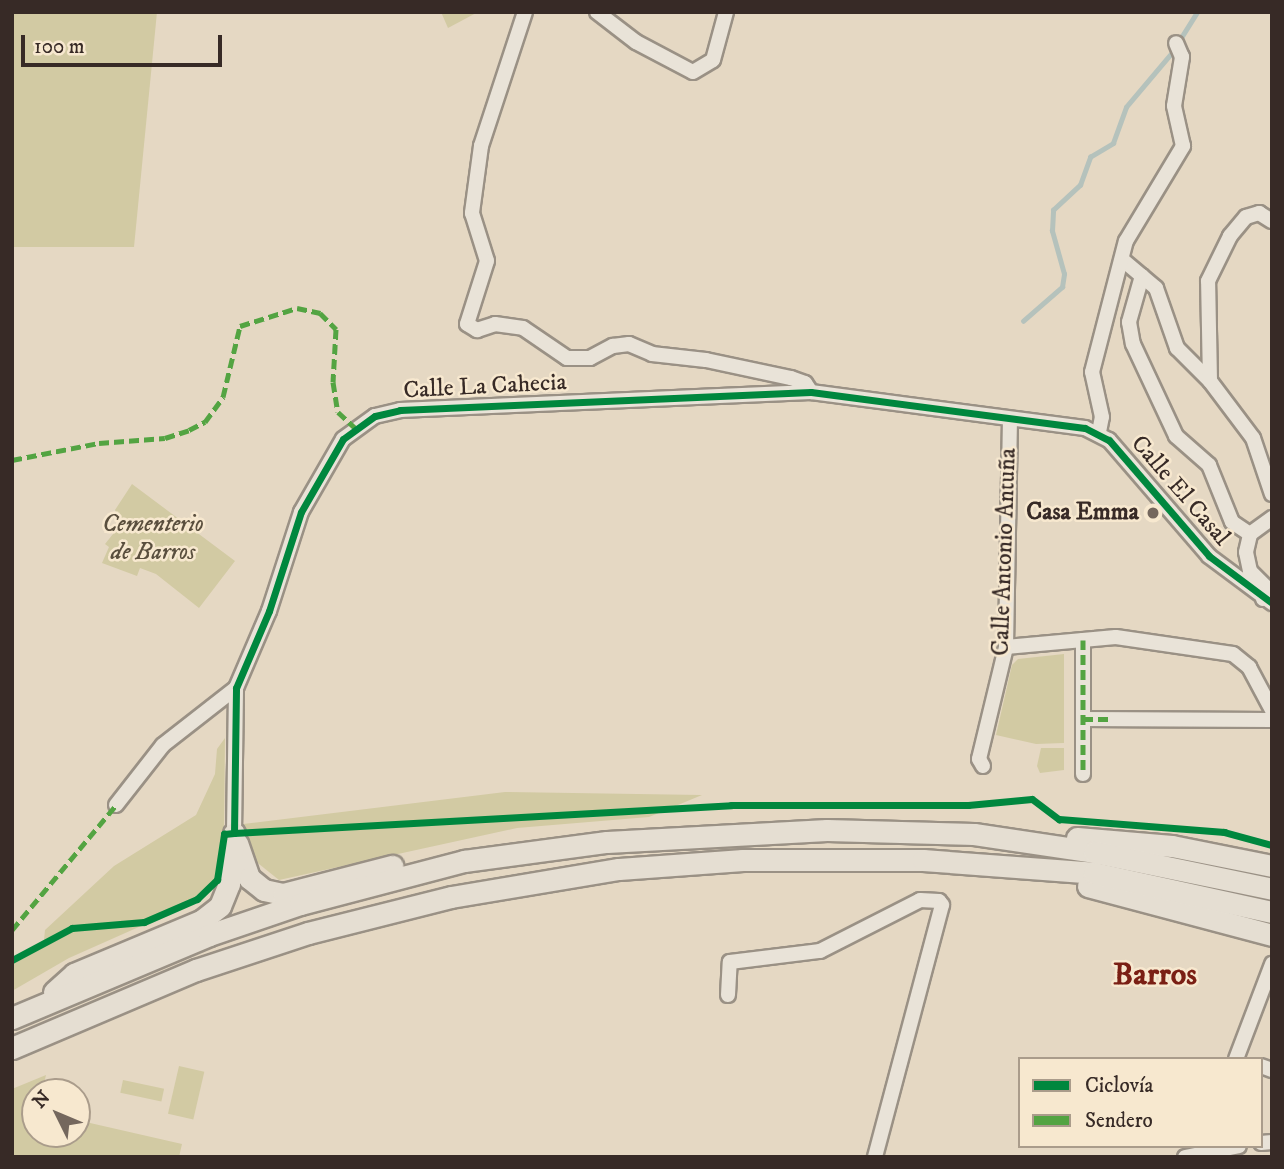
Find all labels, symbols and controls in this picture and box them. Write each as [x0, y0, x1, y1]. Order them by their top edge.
scale bar [24, 21, 226, 65]
text: 100 m [34, 34, 85, 60]
street label: Calle La Cahecia [403, 368, 567, 406]
street label: Calle El Casal [1124, 430, 1236, 552]
street label: Calle Antonio Antuña [987, 448, 1023, 656]
place label: Casa Emma [1026, 499, 1139, 527]
marker: Casa Emma [1145, 505, 1161, 521]
park label: Cementerio de Barros [102, 511, 204, 567]
district label: Barros [1113, 956, 1197, 994]
legend [1018, 1057, 1263, 1148]
text: Ciclovía [1085, 1073, 1153, 1099]
north arrow [21, 1078, 91, 1148]
text: N [28, 1086, 55, 1113]
text: Sendero [1085, 1108, 1153, 1134]

